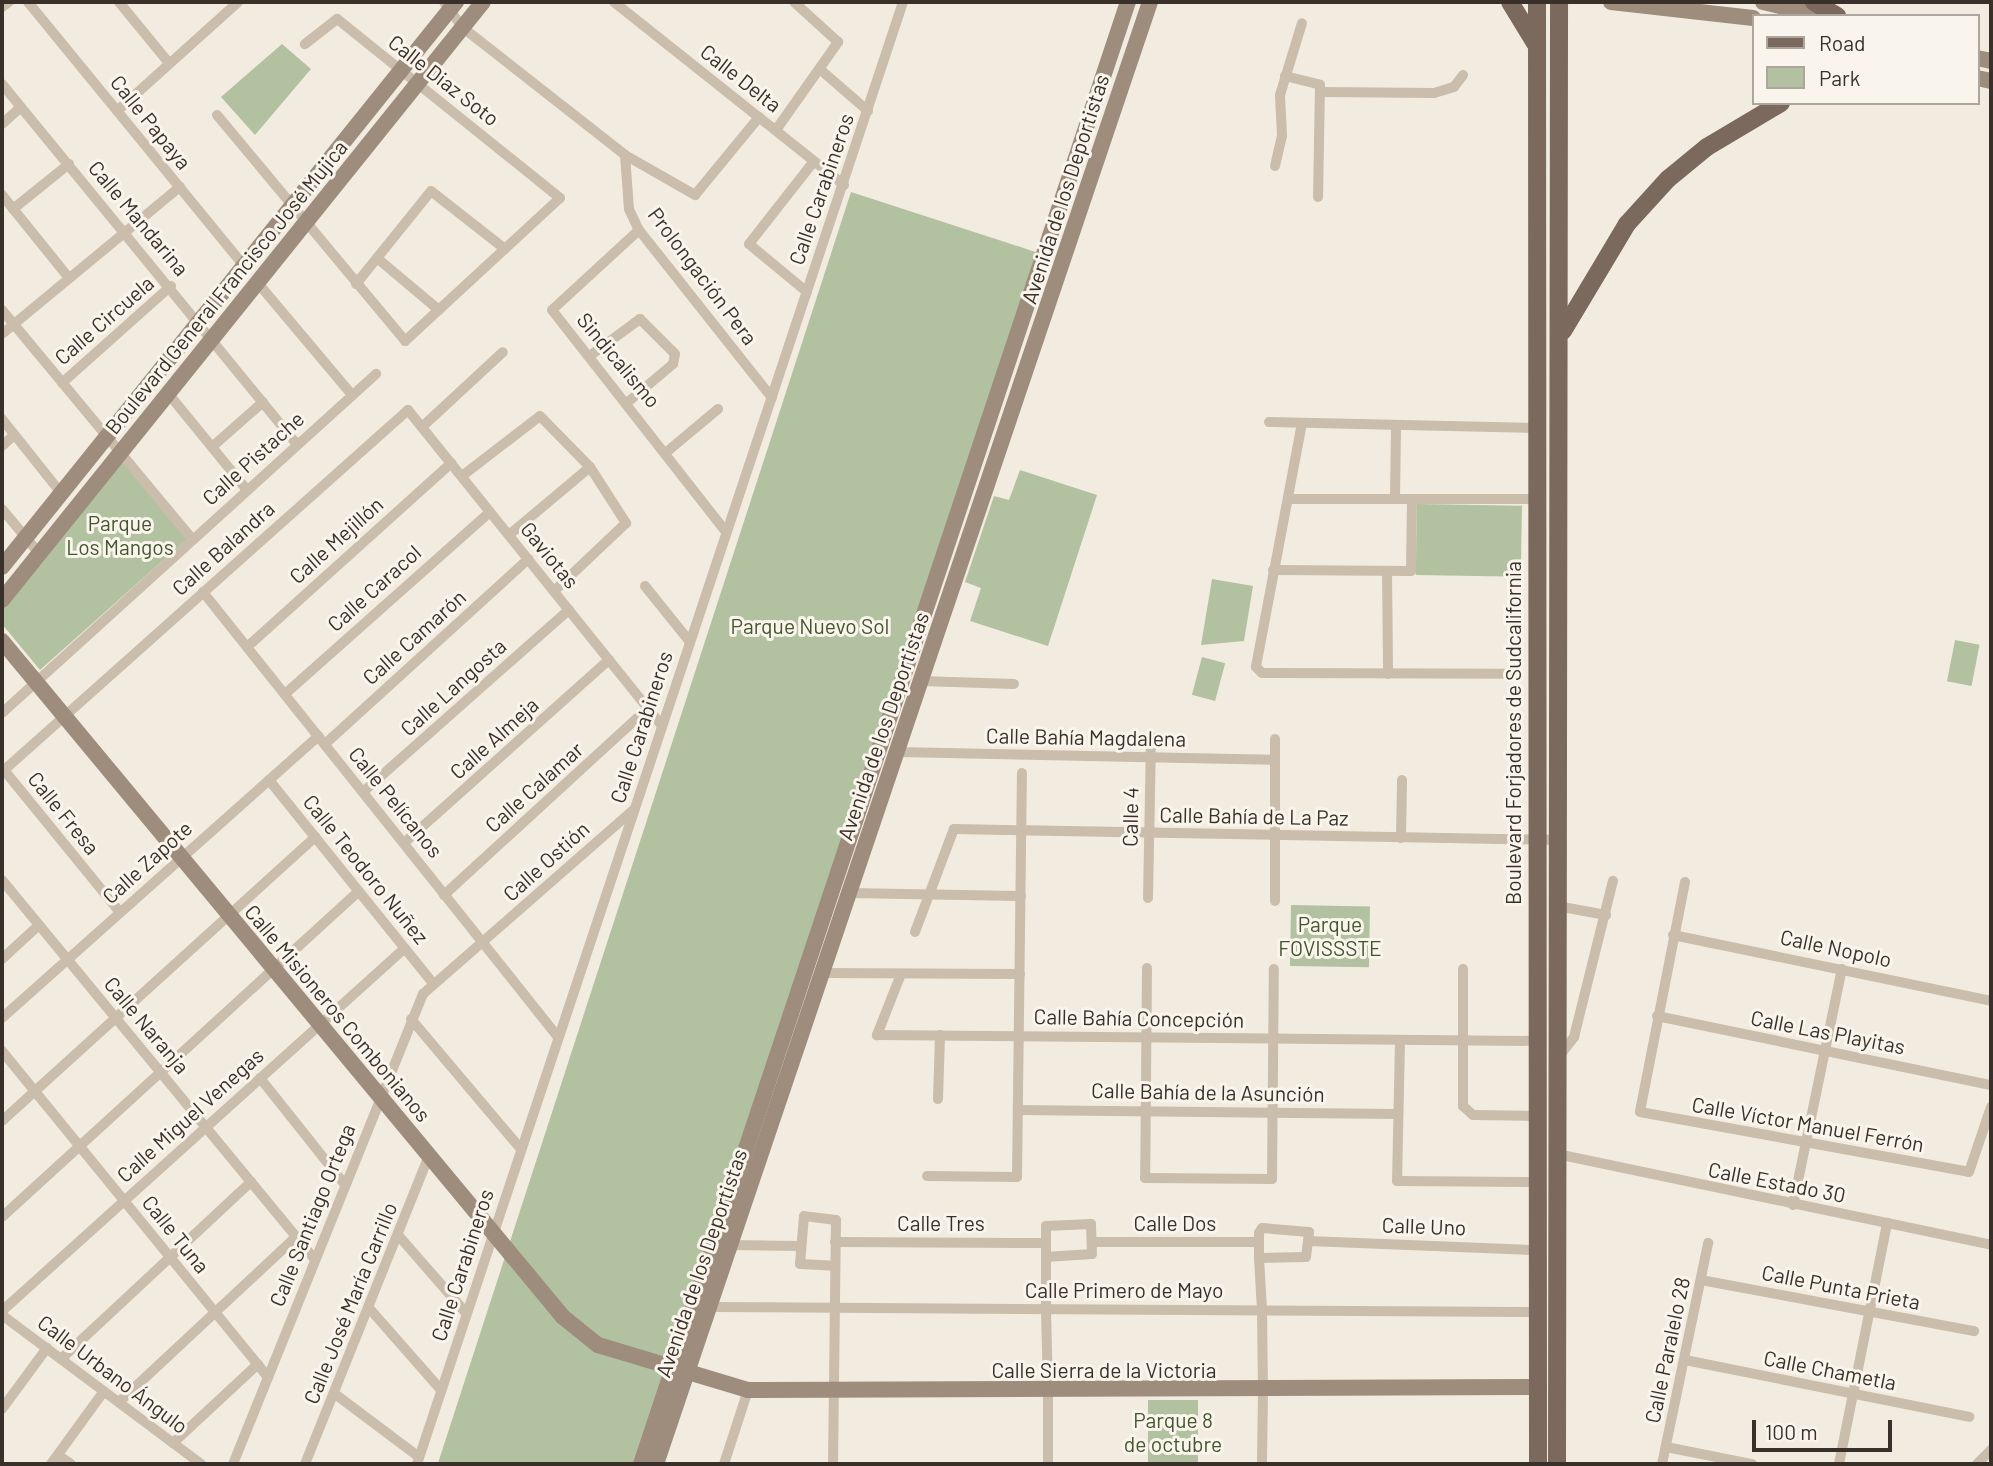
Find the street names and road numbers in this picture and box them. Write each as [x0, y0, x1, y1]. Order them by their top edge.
street label: Calle Diaz Soto [384, 29, 504, 131]
street label: Calle Delta [696, 39, 786, 117]
street label: Calle Papaya [105, 70, 197, 174]
street label: Avenida de los Deportistas [1016, 71, 1114, 307]
street label: Calle Carabineros [783, 110, 859, 268]
street label: Boulevard General Francisco José Mujica [100, 135, 352, 439]
street label: Calle Mandarina [84, 155, 194, 281]
street label: Prolongación Pera [643, 202, 763, 350]
street label: Calle Circuela [49, 270, 159, 370]
street label: Sindicalismo [572, 307, 666, 413]
street label: Calle Pistache [197, 406, 309, 510]
street label: Calle Mejillón [284, 491, 388, 589]
street label: Calle Balandra [167, 496, 279, 600]
street label: Gaviotas [516, 517, 584, 593]
street label: Calle Caracol [322, 539, 426, 637]
street label: Boulevard Forjadores de Sudcalifornia [1500, 561, 1526, 905]
street label: Calle Camarón [357, 584, 471, 690]
street label: Avenida de los Deportistas [832, 608, 934, 844]
street label: Calle Langosta [395, 633, 511, 741]
street label: Calle Carabineros [605, 648, 677, 806]
street label: Calle Almeja [445, 692, 543, 784]
street label: Calle Bahía Magdalena [986, 723, 1186, 751]
street label: Calle Calamar [480, 736, 588, 838]
street label: Calle Pelícanos [344, 742, 448, 862]
street label: Calle Fresa [23, 766, 105, 860]
street label: Calle 4 [1117, 787, 1143, 847]
street label: Calle Teodoro Nuñez [298, 789, 434, 949]
street label: Calle Bahía de La Paz [1159, 802, 1349, 830]
street label: Calle Zapote [97, 815, 197, 909]
street label: Calle Ostión [498, 816, 594, 906]
street label: Calle Misioneros Combonianos [240, 899, 436, 1127]
street label: Calle Nopolo [1778, 924, 1894, 972]
street label: Calle Naranja [99, 971, 195, 1079]
street label: Calle Bahía Concepción [1034, 1004, 1244, 1032]
street label: Calle Las Playitas [1749, 1005, 1907, 1059]
street label: Calle Miguel Venegas [112, 1043, 268, 1187]
street label: Calle Bahía de la Asunción [1091, 1077, 1325, 1107]
street label: Calle Víctor Manuel Ferrón [1690, 1091, 1926, 1157]
street label: Calle Santiago Ortega [264, 1120, 360, 1310]
street label: Avenida de los Deportistas [650, 1145, 752, 1381]
street label: Calle Estado 30 [1706, 1156, 1848, 1208]
street label: Calle Carabineros [426, 1186, 498, 1344]
street label: Calle Tuna [137, 1190, 215, 1278]
street label: Calle José María Carrillo [298, 1198, 402, 1408]
street label: Calle Tres [897, 1210, 985, 1236]
street label: Calle Dos [1134, 1210, 1216, 1236]
street label: Calle Uno [1381, 1212, 1467, 1240]
street label: Calle Punta Prieta [1760, 1259, 1922, 1315]
street label: Calle Paralelo 28 [1639, 1275, 1695, 1425]
street label: Calle Primero de Mayo [1025, 1277, 1223, 1303]
street label: Calle Urbano Ángulo [33, 1309, 193, 1439]
street label: Calle Chametla [1762, 1345, 1898, 1395]
street label: Calle Sierra de la Victoria [991, 1357, 1217, 1383]

